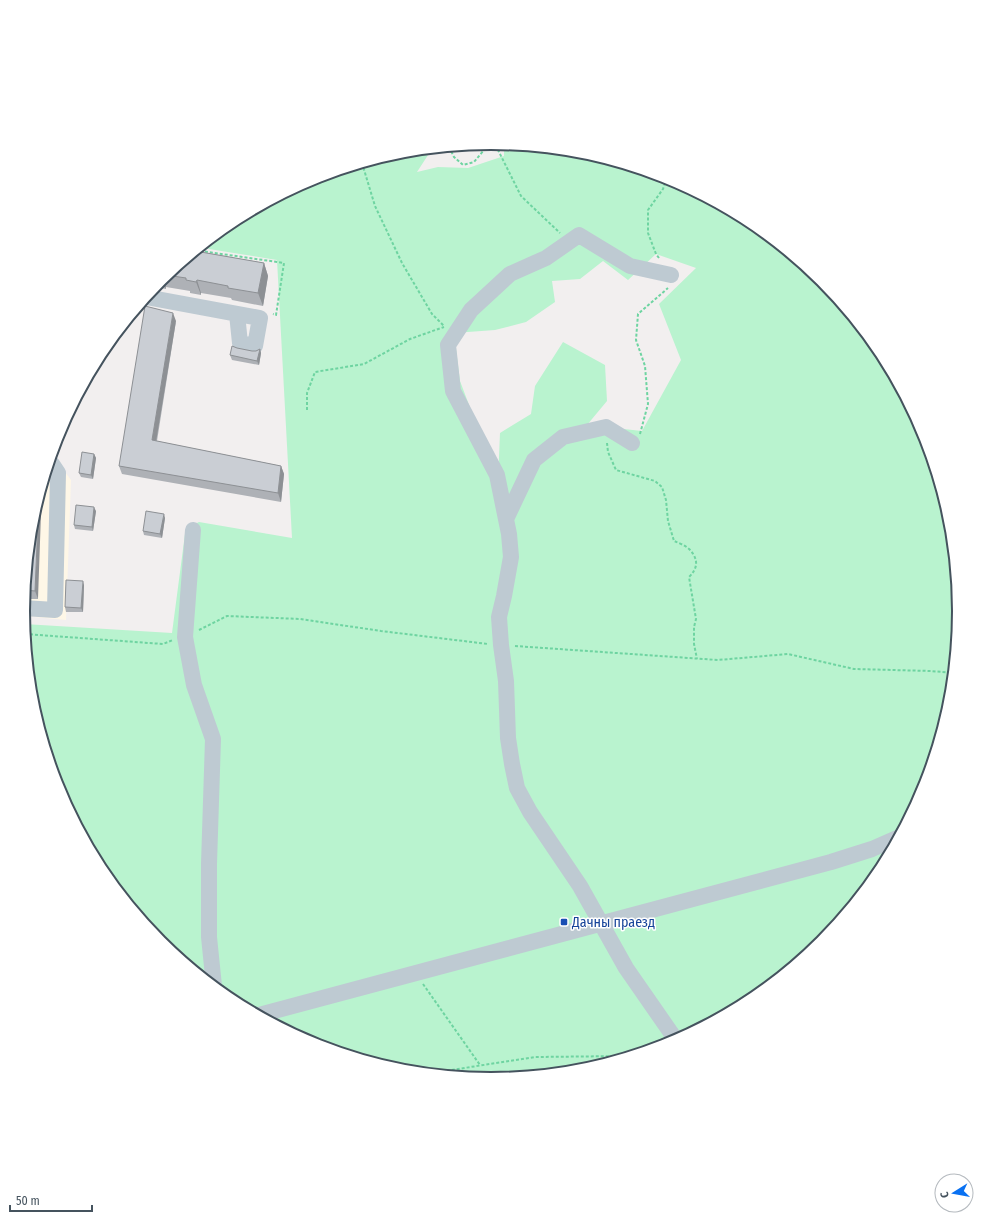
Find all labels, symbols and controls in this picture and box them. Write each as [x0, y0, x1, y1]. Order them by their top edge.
place label: Дачны праезд [571, 914, 655, 931]
marker: Дачны праезд [559, 917, 569, 927]
north arrow [934, 1173, 974, 1213]
scale bar [10, 1187, 92, 1213]
text: С [938, 1191, 952, 1199]
text: 50 m [16, 1194, 40, 1208]

